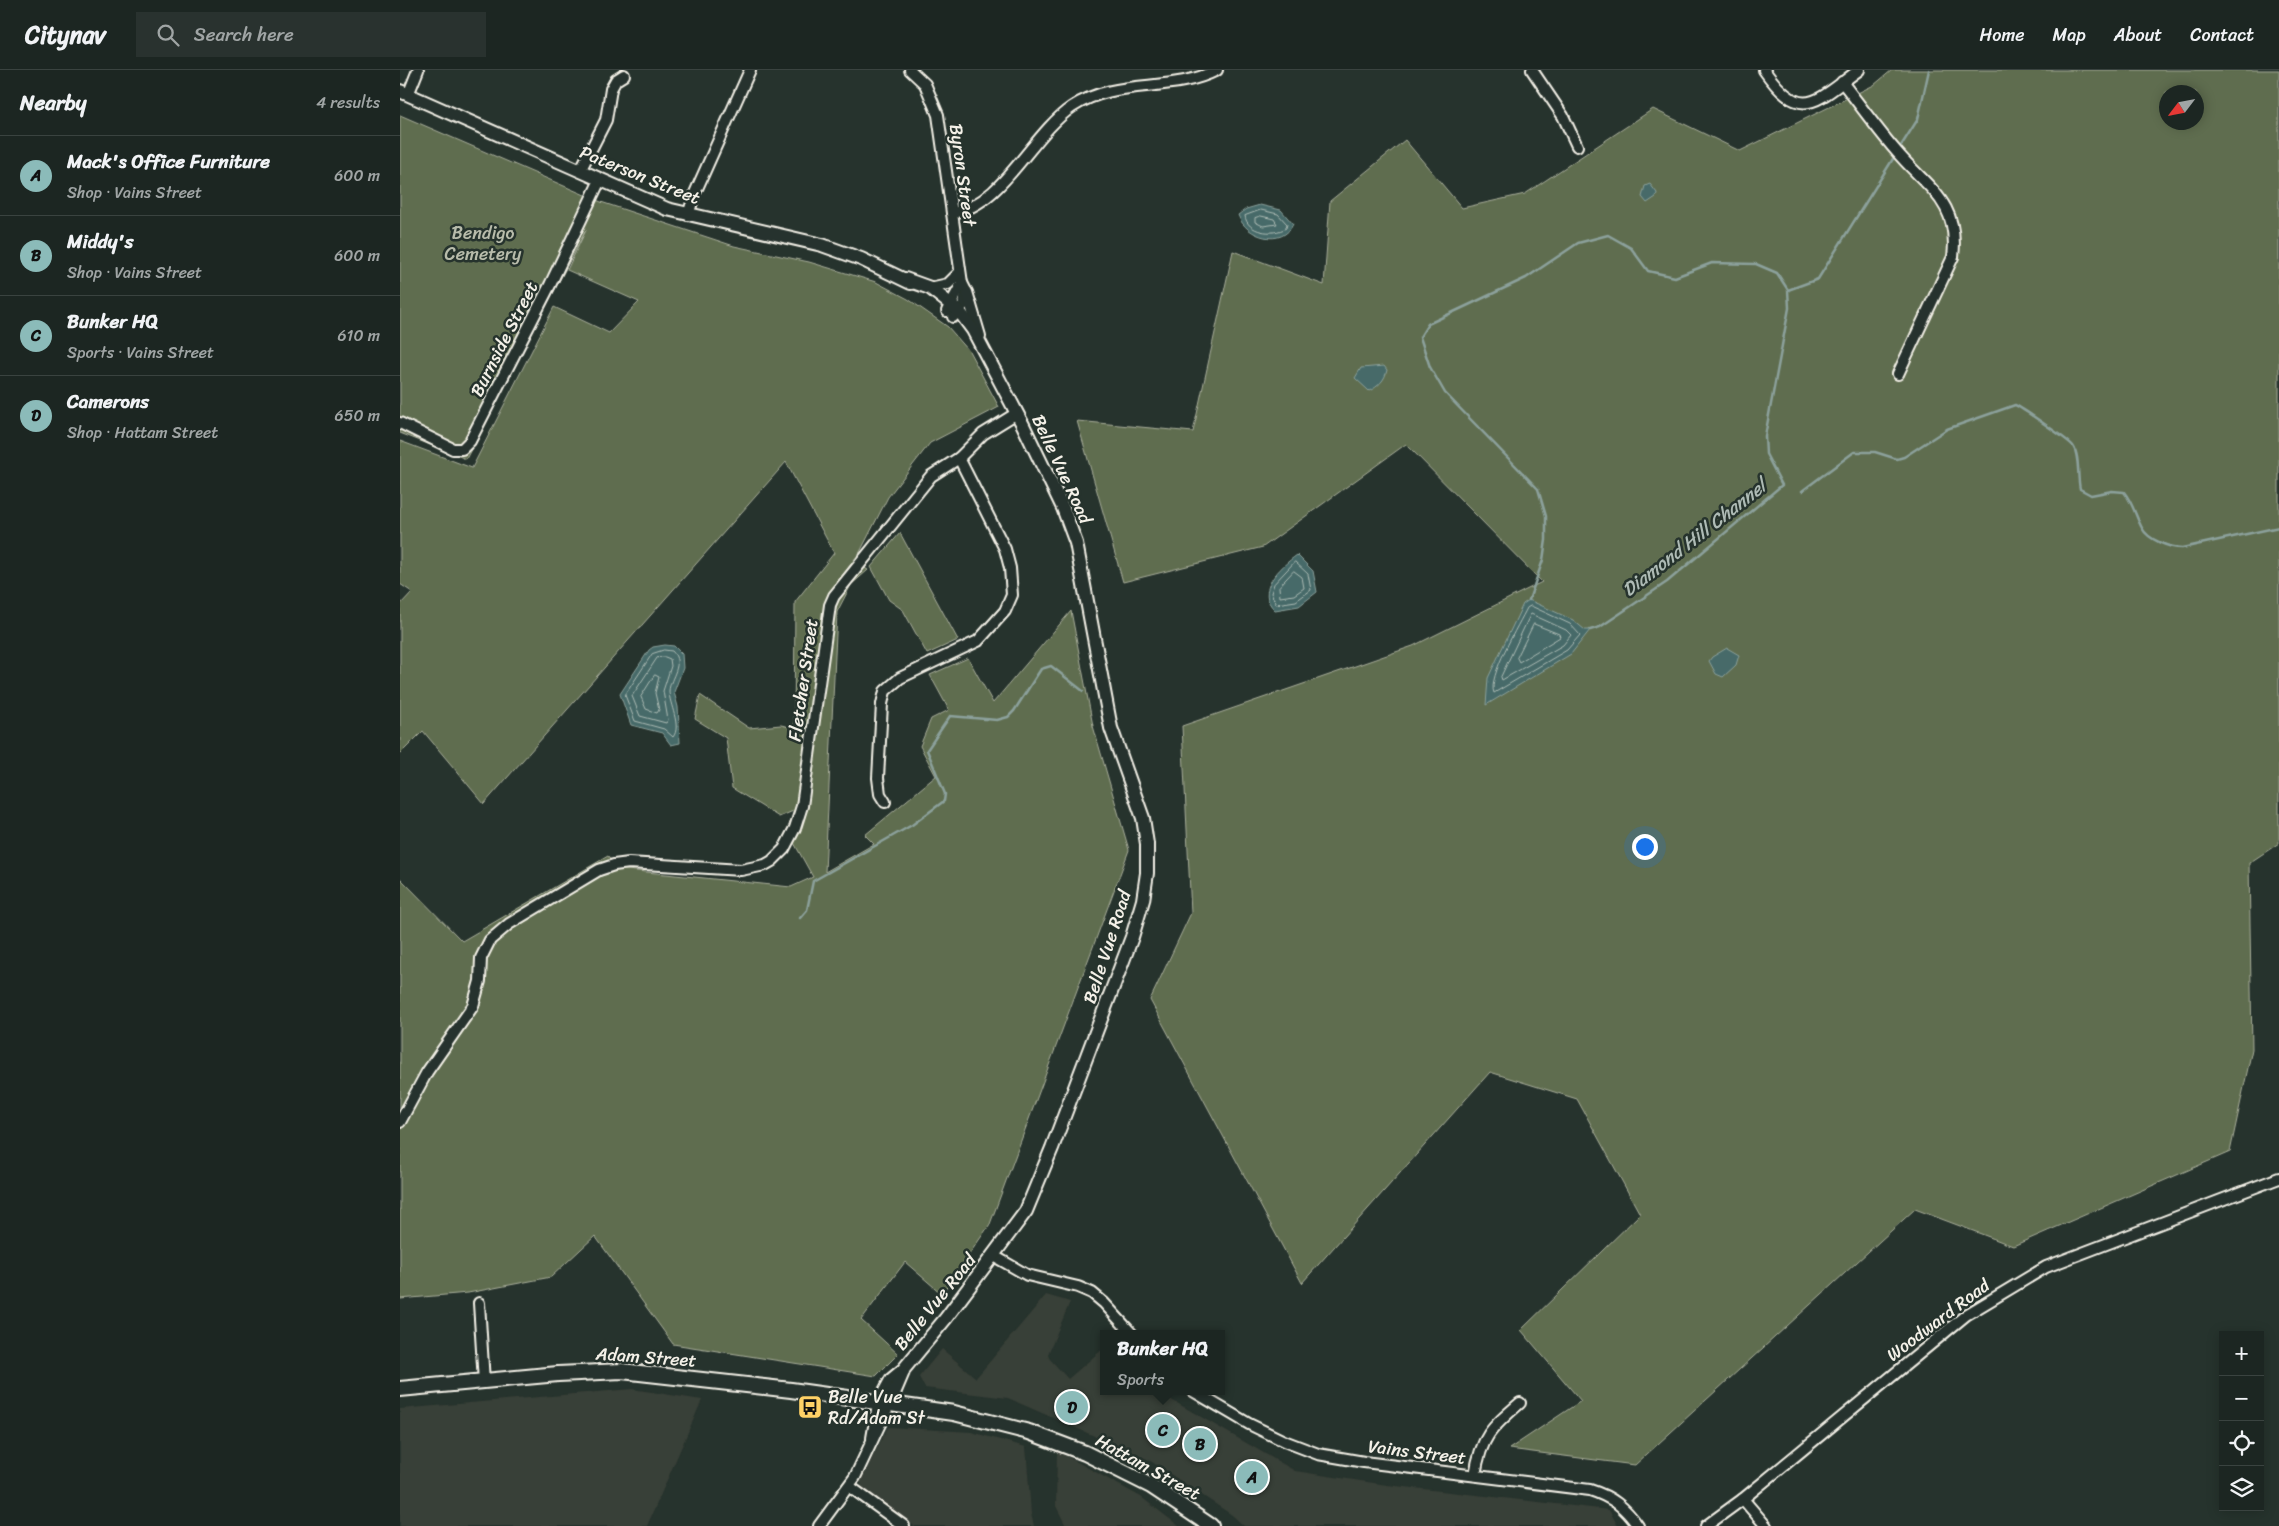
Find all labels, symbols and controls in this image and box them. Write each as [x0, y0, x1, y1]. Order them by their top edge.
search box [136, 12, 486, 57]
text: Citynav [25, 14, 106, 56]
text: Search here [194, 18, 294, 51]
text: Home [1980, 19, 2025, 51]
text: Map [2053, 19, 2086, 51]
text: About [2114, 19, 2162, 51]
text: Contact [2190, 19, 2254, 51]
icon: search [154, 21, 182, 49]
text: Nearby [20, 84, 86, 122]
north arrow [2159, 85, 2204, 130]
text: 4 results [316, 88, 380, 117]
street label: Byron Street [940, 122, 986, 229]
street label: Paterson Street [575, 136, 705, 214]
text: Mack's Office Furniture [67, 145, 270, 178]
text: A [31, 161, 41, 190]
text: 600 m [334, 161, 380, 190]
text: Shop · Vains Street [67, 178, 202, 207]
park label: Bendigo Cemetery [445, 217, 522, 270]
text: Middy's [67, 225, 133, 258]
text: B [31, 241, 41, 270]
text: 600 m [334, 241, 380, 270]
text: Shop · Vains Street [67, 258, 202, 287]
street label: Burnside Street [461, 275, 547, 402]
text: Bunker HQ [67, 305, 158, 338]
text: C [31, 321, 41, 350]
text: 610 m [337, 321, 380, 350]
text: Sports · Vains Street [67, 338, 214, 367]
text: Camerons [67, 385, 149, 418]
text: D [31, 401, 41, 430]
text: 650 m [335, 401, 380, 430]
street label: Belle Vue Road [1023, 409, 1102, 530]
text: Shop · Hattam Street [67, 418, 218, 447]
water label: Diamond Hill Channel [1614, 468, 1777, 605]
street label: Fletcher Street [779, 616, 827, 743]
your location [1632, 834, 1658, 860]
street label: Belle Vue Road [1074, 885, 1141, 1008]
street label: Belle Vue Road [886, 1245, 985, 1358]
street label: Woodward Road [1879, 1269, 1998, 1370]
popup [1100, 1330, 1225, 1395]
map controls [2219, 1331, 2264, 1511]
button: + [2219, 1331, 2264, 1376]
text: Bunker HQ [1117, 1332, 1208, 1365]
street label: Adam Street [594, 1337, 697, 1376]
text: Sports [1117, 1365, 1164, 1394]
button: − [2219, 1376, 2264, 1421]
place label: Belle Vue Rd/Adam St [828, 1381, 925, 1434]
pin: D [1056, 1388, 1088, 1426]
bus stop icon: Belle Vue Rd/Adam St [797, 1394, 823, 1420]
pin: C [1147, 1411, 1179, 1449]
button: locate [2219, 1421, 2264, 1466]
street label: Hattam Street [1089, 1425, 1207, 1509]
pin: B [1184, 1425, 1216, 1463]
street label: Vains Street [1366, 1430, 1468, 1474]
pin: A [1236, 1458, 1268, 1496]
button: layers [2219, 1466, 2264, 1511]

